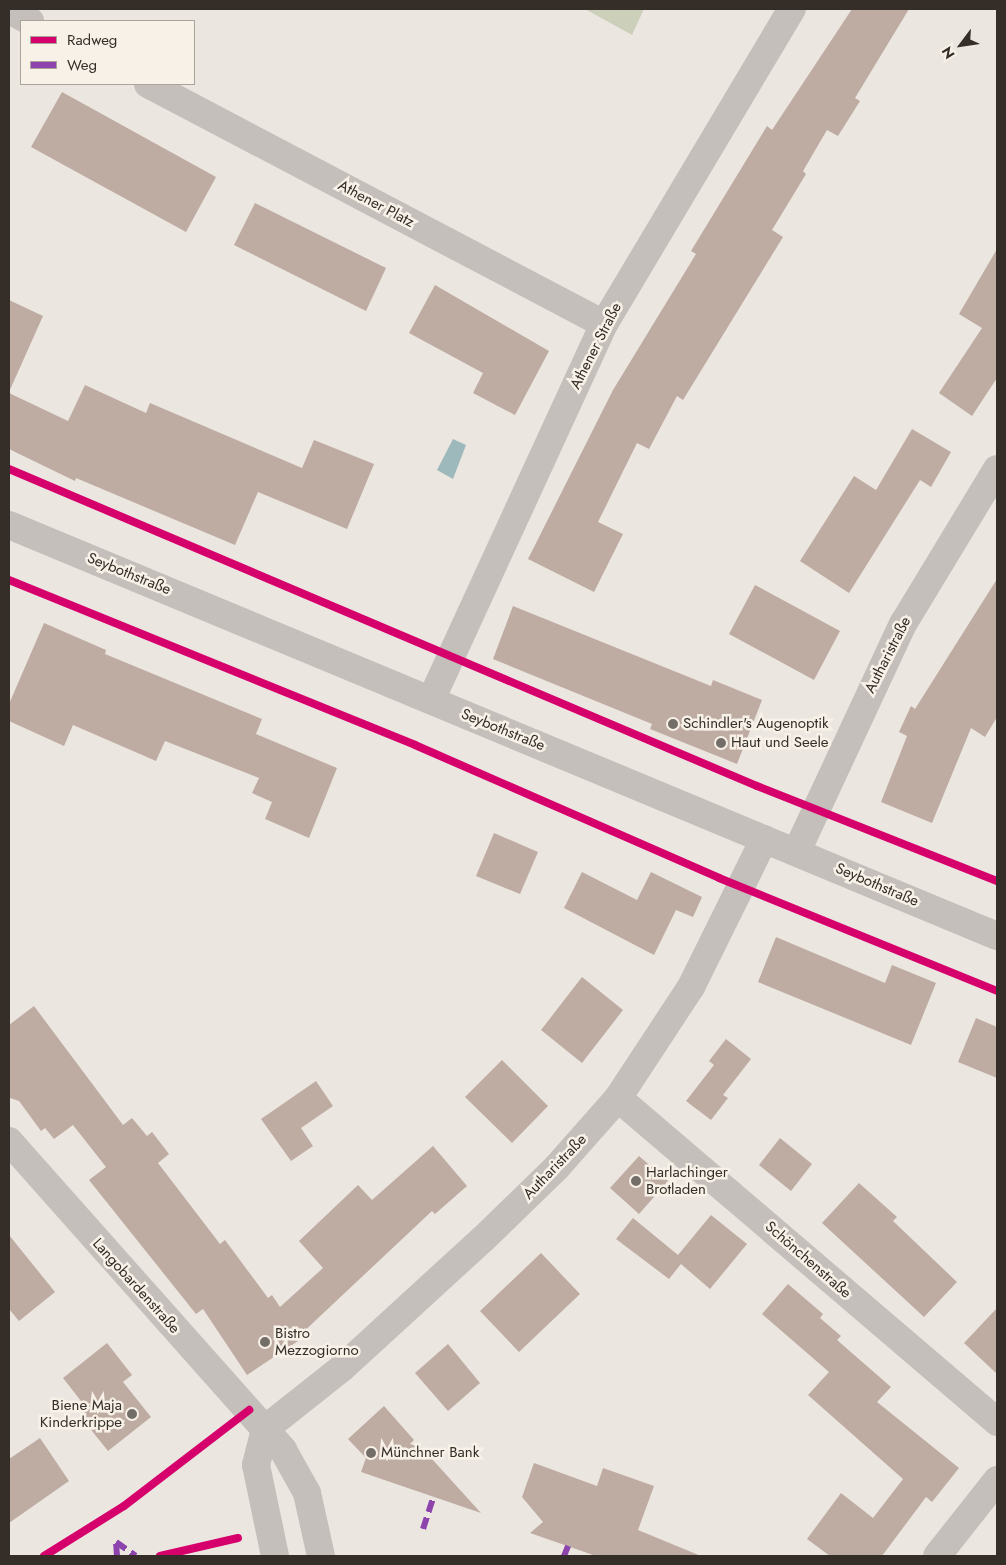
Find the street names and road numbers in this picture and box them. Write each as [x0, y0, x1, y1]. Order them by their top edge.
street label: Athener Platz [335, 176, 417, 232]
street label: Athener Straße [566, 300, 626, 392]
street label: Seybothstraße [84, 549, 174, 599]
street label: Autharistraße [861, 614, 915, 696]
street label: Seybothstraße [458, 705, 548, 755]
street label: Seybothstraße [833, 859, 921, 911]
street label: Autharistraße [520, 1131, 590, 1203]
street label: Schönchenstraße [761, 1218, 855, 1302]
street label: Langobardenstraße [89, 1235, 183, 1337]

